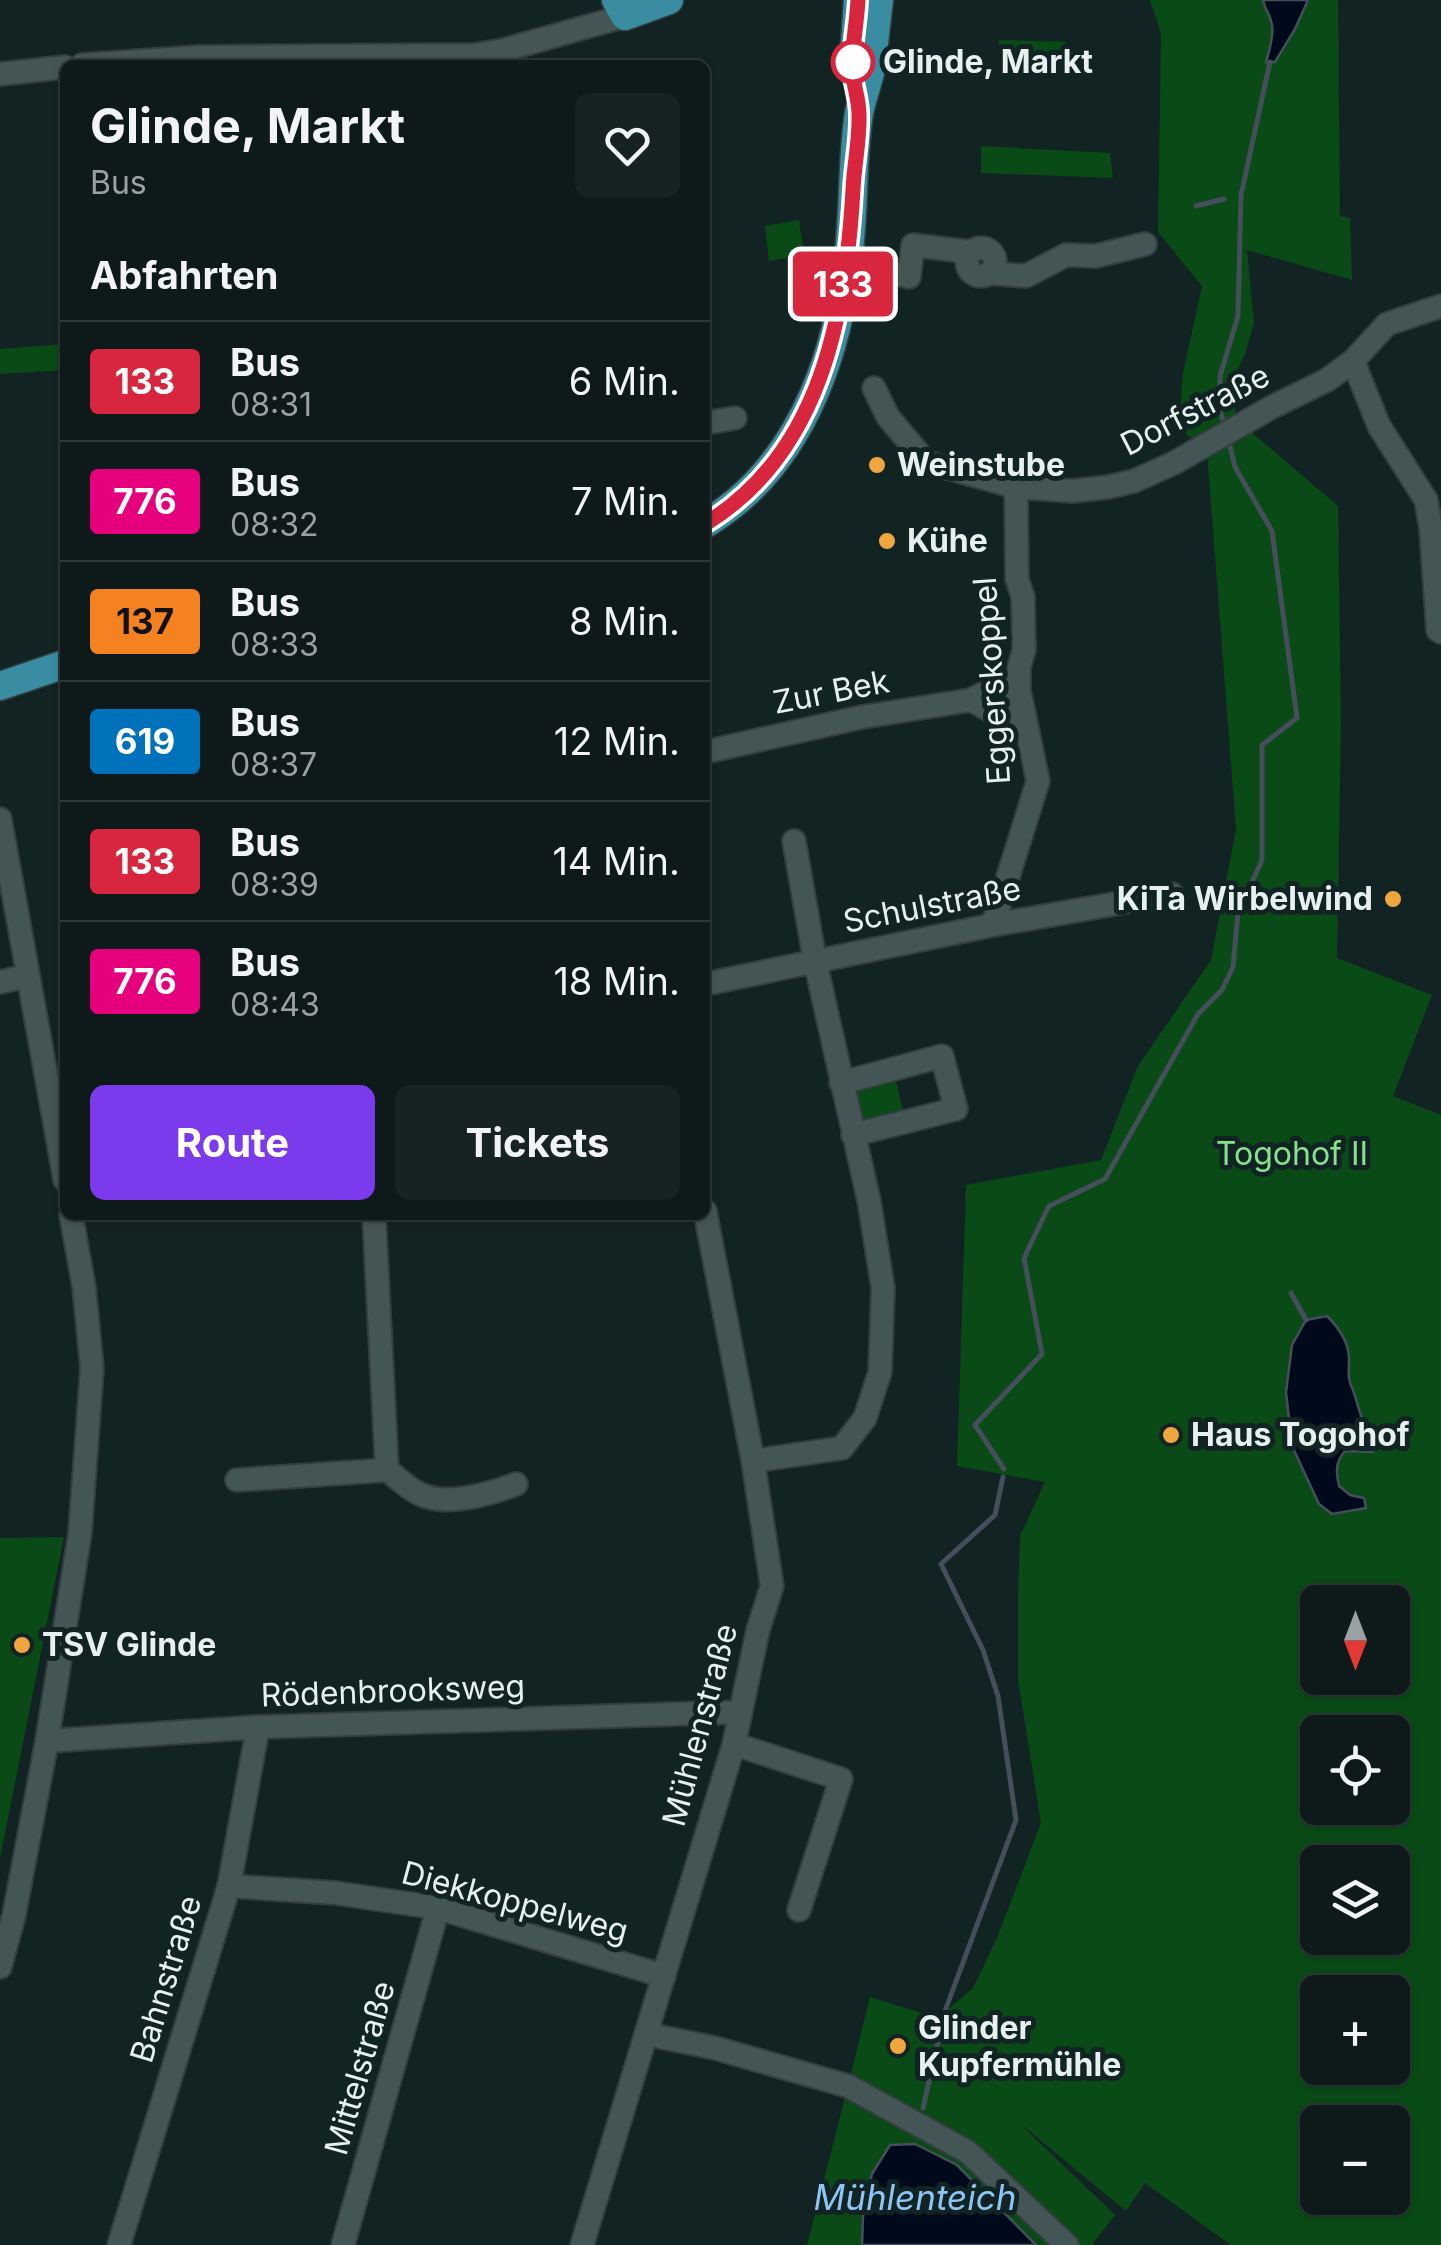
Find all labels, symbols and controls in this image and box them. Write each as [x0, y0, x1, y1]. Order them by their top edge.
marker: Glinde, Markt [832, 41, 874, 83]
place label: Glinde, Markt [883, 42, 1093, 81]
button: heart [575, 93, 680, 198]
text: Glinde, Markt [90, 96, 405, 155]
text: Bus [90, 163, 147, 202]
text: Abfahrten [90, 252, 278, 298]
line badge: 133 [786, 252, 900, 316]
text: 133 [813, 263, 873, 305]
text: Bus [230, 339, 300, 385]
street label: Dorfstraße [1114, 355, 1276, 464]
text: 6 Min. [569, 358, 680, 404]
text: 133 [115, 360, 175, 402]
text: 08:31 [230, 385, 312, 424]
place label: Weinstube [897, 445, 1065, 484]
marker: Weinstube [866, 454, 888, 476]
text: Bus [230, 459, 300, 505]
text: 7 Min. [571, 478, 680, 524]
text: 776 [113, 480, 177, 522]
text: 08:32 [230, 505, 318, 544]
place label: Kühe [907, 521, 988, 560]
marker: Kühe [876, 530, 898, 552]
street label: Eggerskoppel [965, 576, 1018, 786]
text: Bus [230, 579, 300, 625]
text: 8 Min. [569, 598, 680, 644]
text: 137 [116, 600, 174, 642]
text: 08:33 [230, 625, 319, 664]
street label: Zur Bek [770, 661, 893, 722]
text: Bus [230, 699, 300, 745]
text: 12 Min. [554, 718, 680, 764]
text: 619 [115, 720, 175, 762]
text: 08:37 [230, 745, 317, 784]
text: Bus [230, 819, 300, 865]
text: 14 Min. [552, 838, 680, 884]
text: 133 [115, 840, 175, 882]
text: 08:39 [230, 865, 319, 904]
street label: Schulstraße [840, 868, 1024, 941]
place label: KiTa Wirbelwind [1117, 879, 1373, 918]
marker: KiTa Wirbelwind [1382, 888, 1404, 910]
text: Bus [230, 939, 300, 985]
text: 18 Min. [553, 958, 680, 1004]
text: 776 [113, 960, 177, 1002]
text: 08:43 [230, 985, 320, 1024]
button: Route [90, 1085, 375, 1200]
button: Tickets [395, 1085, 680, 1200]
park label: Togohof II [1216, 1134, 1368, 1173]
place label: Haus Togohof [1191, 1415, 1410, 1454]
marker: Haus Togohof [1160, 1424, 1182, 1446]
north arrow [1300, 1585, 1410, 1695]
map controls [1300, 1585, 1410, 2215]
street label: Mühlenstraße [654, 1619, 745, 1830]
place label: TSV Glinde [42, 1625, 216, 1664]
marker: TSV Glinde [11, 1634, 33, 1656]
street label: Rödenbrooksweg [260, 1666, 526, 1715]
button: locate [1300, 1715, 1410, 1825]
button: layers [1300, 1845, 1410, 1955]
street label: Diekkoppelweg [398, 1853, 633, 1950]
street label: Bahnstraße [122, 1891, 209, 2067]
button: + [1300, 1975, 1410, 2085]
street label: Mittelstraße [316, 1977, 403, 2159]
place label: Glinder Kupfermühle [918, 2008, 1121, 2084]
marker: Glinder Kupfermühle [887, 2035, 909, 2057]
button: − [1300, 2105, 1410, 2215]
water label: Mühlenteich [814, 2176, 1016, 2218]

